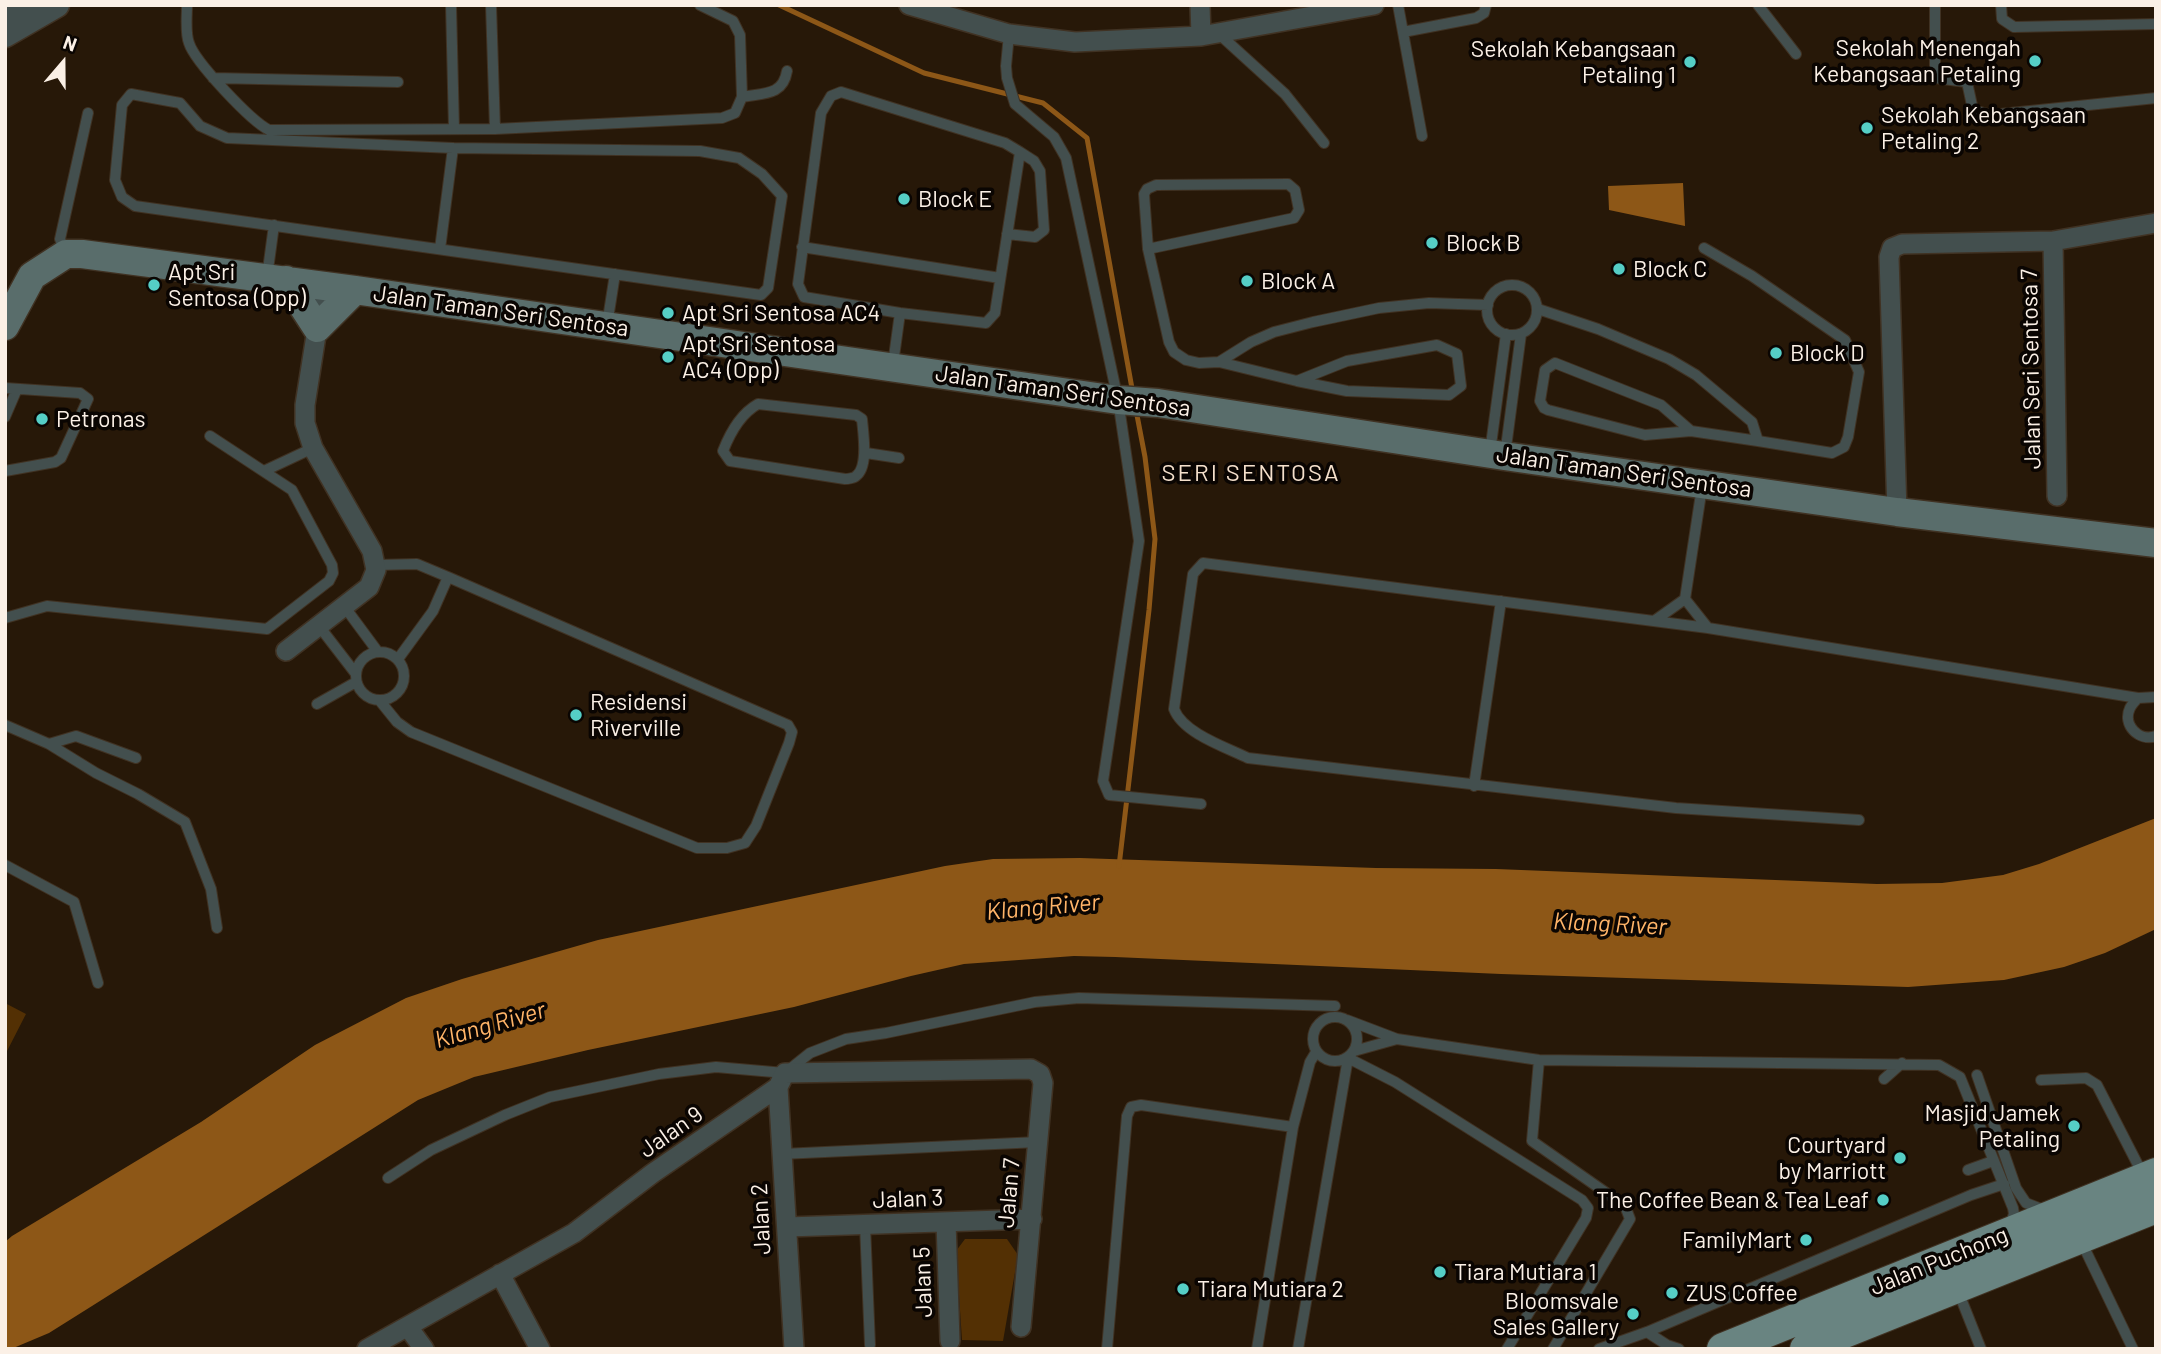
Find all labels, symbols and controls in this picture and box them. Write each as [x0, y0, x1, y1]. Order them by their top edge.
north arrow [28, 28, 98, 98]
text: N [60, 30, 80, 56]
place label: Sekolah Menengah Kebangsaan Petaling [1813, 34, 2021, 88]
place label: Sekolah Kebangsaan Petaling 1 [1471, 35, 1676, 89]
marker: Sekolah Menengah Kebangsaan Petaling [2027, 53, 2043, 69]
marker: Sekolah Kebangsaan Petaling 1 [1682, 54, 1698, 70]
place label: Sekolah Kebangsaan Petaling 2 [1881, 101, 2086, 155]
marker: Sekolah Kebangsaan Petaling 2 [1859, 120, 1875, 136]
place label: Block E [918, 185, 992, 213]
marker: Block E [896, 191, 912, 207]
place label: Block B [1446, 229, 1521, 257]
marker: Block B [1424, 235, 1440, 251]
place label: Block C [1633, 255, 1707, 283]
place label: Apt Sri Sentosa (Opp) [168, 258, 306, 312]
marker: Block C [1611, 261, 1627, 277]
place label: Block A [1261, 267, 1335, 295]
street label: Jalan Seri Sentosa 7 [2015, 269, 2047, 469]
marker: Block A [1239, 273, 1255, 289]
marker: Apt Sri Sentosa (Opp) [146, 277, 162, 293]
street label: Jalan Taman Seri Sentosa [372, 279, 630, 343]
place label: Apt Sri Sentosa AC4 [682, 299, 880, 327]
marker: Apt Sri Sentosa AC4 [660, 305, 676, 321]
place label: Apt Sri Sentosa AC4 (Opp) [682, 330, 835, 384]
place label: Block D [1790, 339, 1865, 367]
marker: Block D [1768, 345, 1784, 361]
marker: Apt Sri Sentosa AC4 (Opp) [660, 349, 676, 365]
street label: Jalan Taman Seri Sentosa [934, 359, 1192, 423]
place label: Petronas [56, 405, 146, 433]
marker: Petronas [34, 411, 50, 427]
street label: Jalan Taman Seri Sentosa [1495, 440, 1753, 504]
district label: SERI SENTOSA [1163, 459, 1339, 487]
place label: Residensi Riverville [590, 688, 687, 742]
marker: Residensi Riverville [568, 707, 584, 723]
water label: Klang River [985, 888, 1101, 926]
water label: Klang River [1552, 907, 1668, 941]
water label: Klang River [431, 995, 549, 1055]
place label: Masjid Jamek Petaling [1924, 1099, 2060, 1153]
street label: Jalan 9 [634, 1100, 708, 1164]
marker: Masjid Jamek Petaling [2066, 1118, 2082, 1134]
place label: Courtyard by Marriott [1778, 1131, 1886, 1185]
marker: Courtyard by Marriott [1892, 1150, 1908, 1166]
street label: Jalan 7 [992, 1157, 1026, 1229]
street label: Jalan 2 [745, 1183, 777, 1255]
street label: Jalan 3 [872, 1184, 944, 1214]
place label: The Coffee Bean & Tea Leaf [1596, 1186, 1869, 1214]
marker: The Coffee Bean & Tea Leaf [1875, 1192, 1891, 1208]
street label: Jalan Puchong [1866, 1221, 2012, 1301]
place label: FamilyMart [1682, 1226, 1792, 1254]
marker: FamilyMart [1798, 1232, 1814, 1248]
street label: Jalan 5 [908, 1246, 938, 1318]
place label: Tiara Mutiara 1 [1454, 1258, 1597, 1286]
marker: Tiara Mutiara 1 [1432, 1264, 1448, 1280]
place label: Tiara Mutiara 2 [1197, 1275, 1344, 1303]
place label: ZUS Coffee [1686, 1279, 1798, 1307]
marker: Tiara Mutiara 2 [1175, 1281, 1191, 1297]
marker: ZUS Coffee [1664, 1285, 1680, 1301]
place label: Bloomsvale Sales Gallery [1493, 1287, 1619, 1341]
marker: Bloomsvale Sales Gallery [1625, 1306, 1641, 1322]

